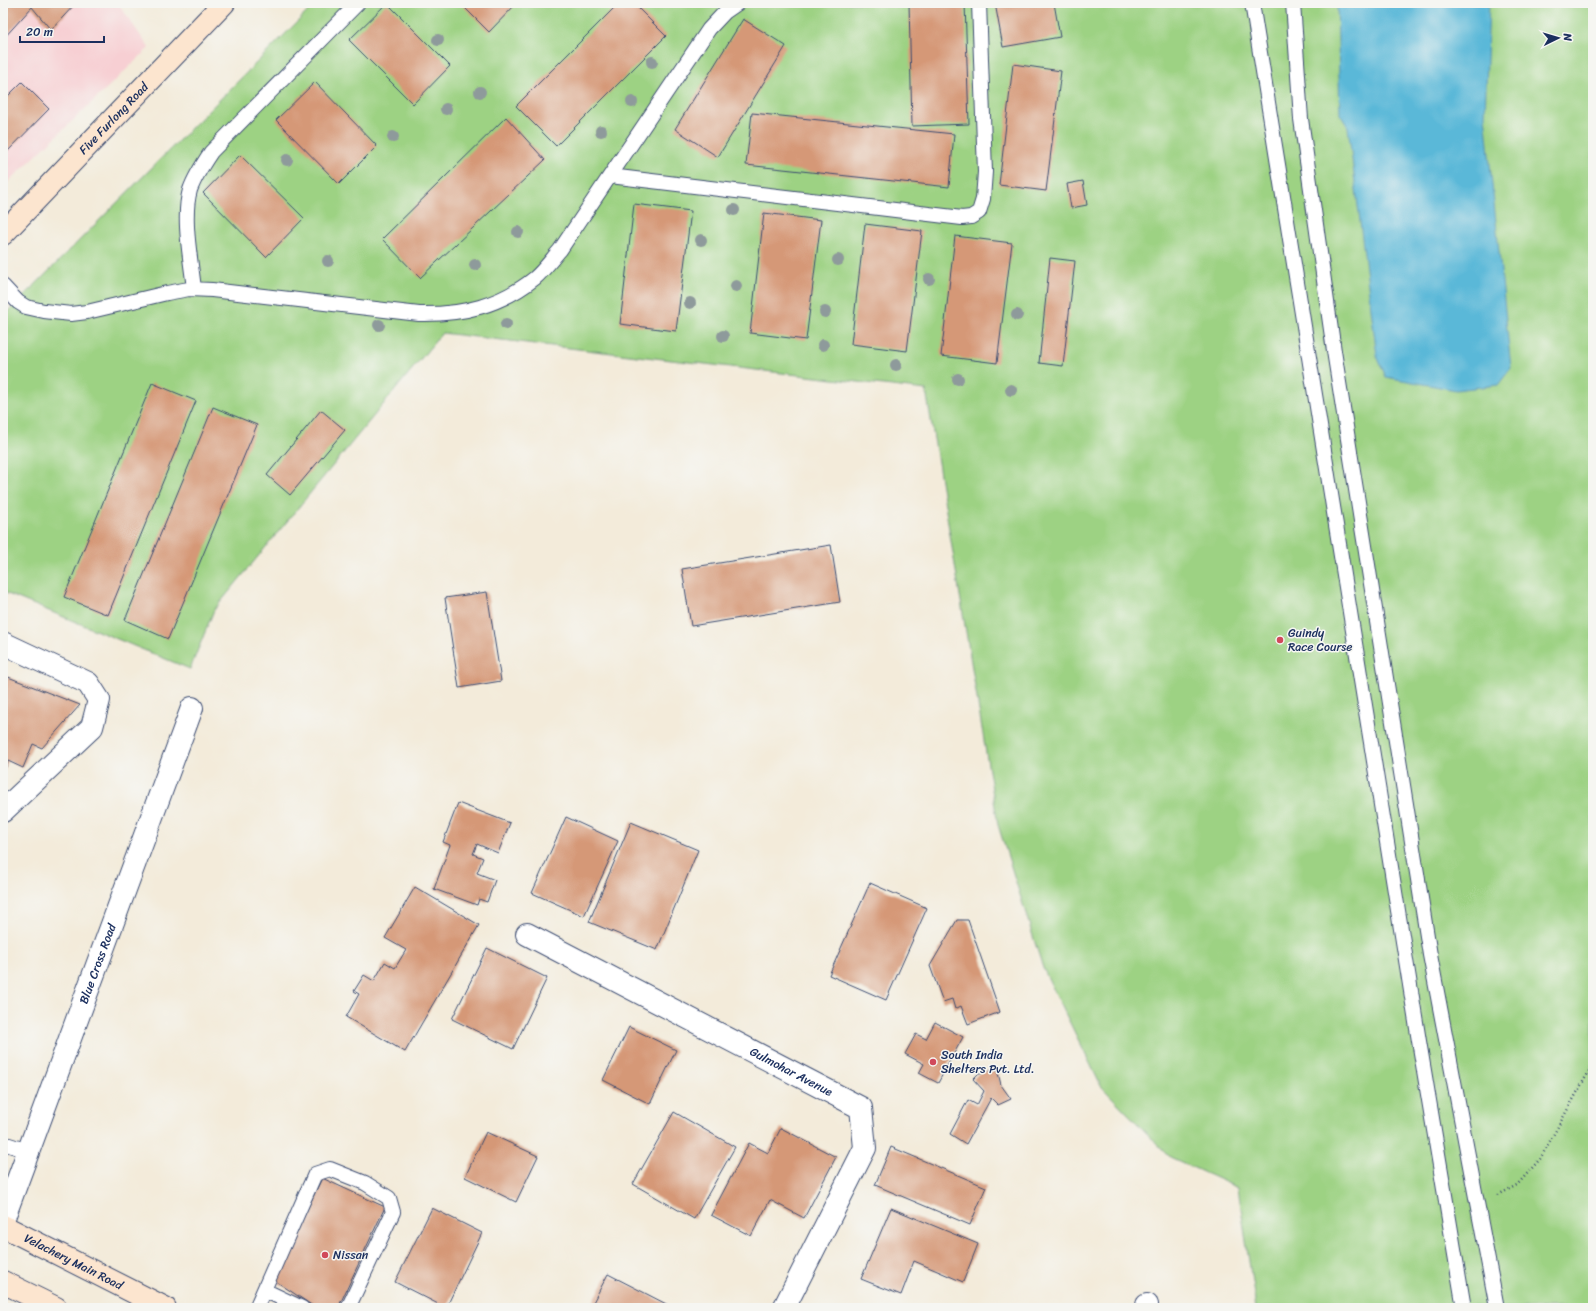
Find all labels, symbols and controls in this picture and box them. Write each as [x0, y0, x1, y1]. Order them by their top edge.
scale bar [20, 18, 104, 44]
north arrow [1538, 18, 1578, 58]
text: 20 m [26, 21, 53, 43]
text: N [1558, 32, 1577, 42]
street label: Five Furlong Road [73, 76, 154, 160]
place label: Guindy Race Course [1288, 622, 1352, 658]
marker: Guindy Race Course [1275, 635, 1285, 645]
street label: Blue Cross Road [73, 920, 123, 1007]
street label: Gulmohar Avenue [746, 1041, 837, 1103]
place label: South India Shelters Pvt. Ltd. [941, 1044, 1035, 1080]
marker: South India Shelters Pvt. Ltd. [928, 1057, 938, 1067]
street label: Velachery Main Road [20, 1227, 128, 1297]
place label: Nissan [333, 1244, 369, 1266]
marker: Nissan [320, 1250, 330, 1260]

